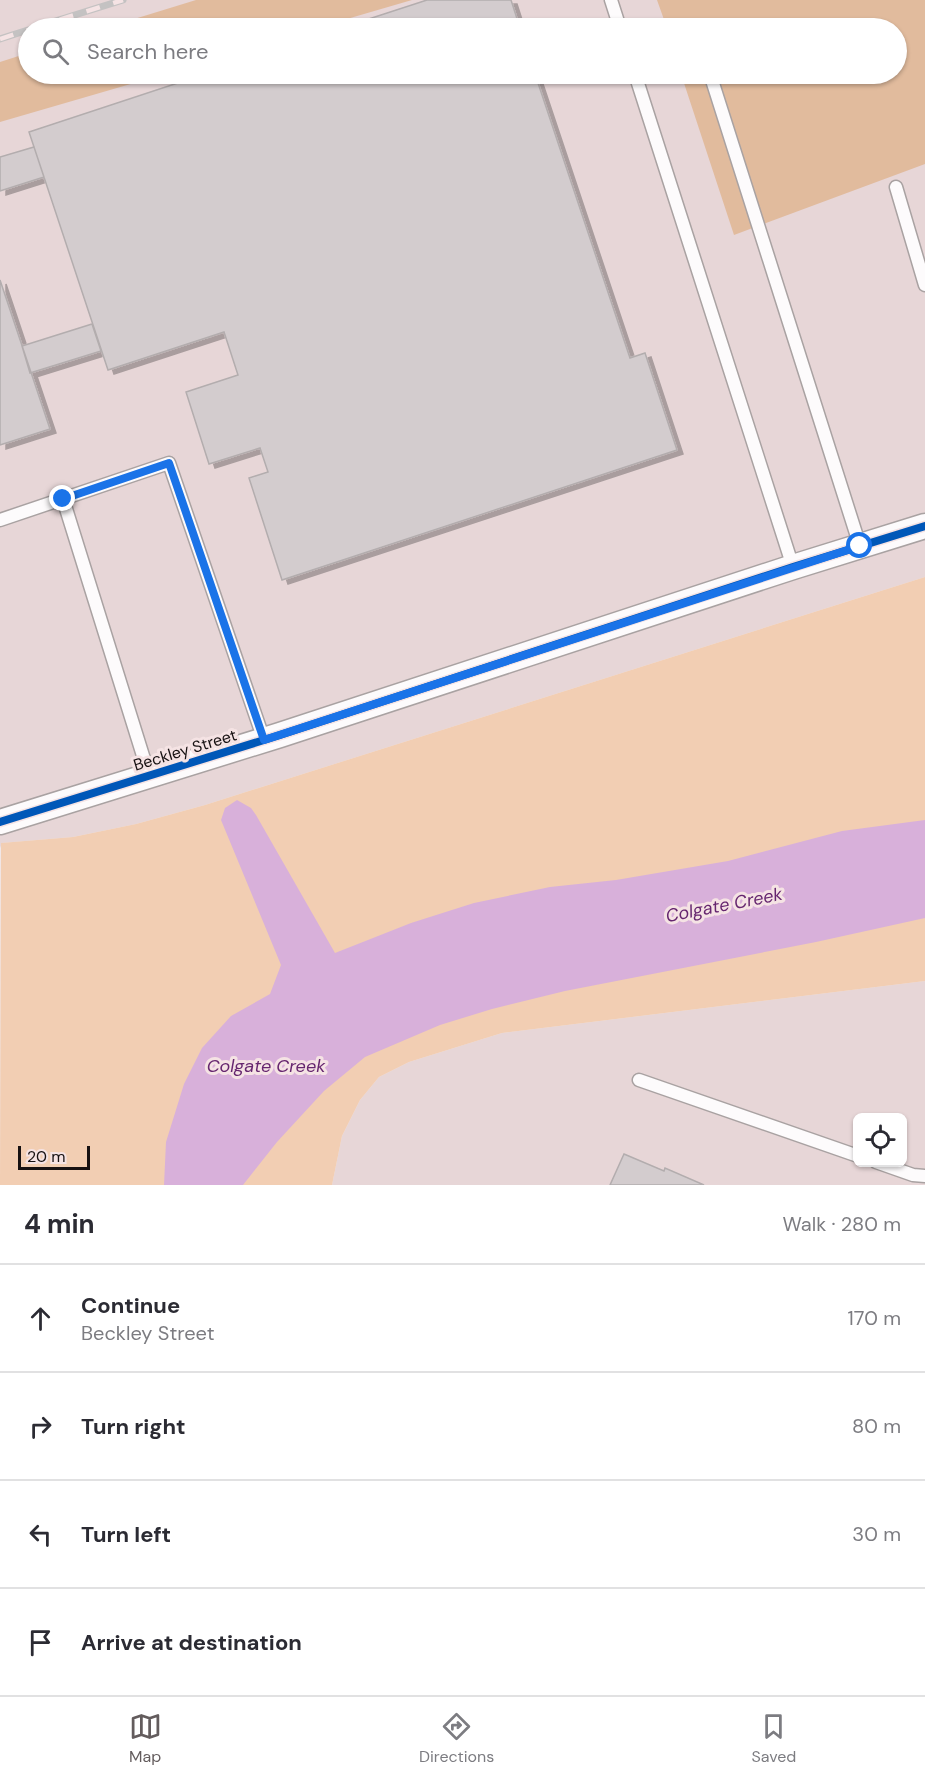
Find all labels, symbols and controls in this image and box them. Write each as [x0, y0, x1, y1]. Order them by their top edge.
search box [18, 18, 907, 84]
icon: search [39, 35, 72, 68]
text: Search here [87, 37, 208, 66]
route end [49, 485, 75, 511]
route start [846, 532, 872, 558]
street label: Beckley Street [131, 724, 239, 776]
water label: Colgate Creek [663, 882, 785, 928]
water label: Colgate Creek [207, 1054, 326, 1078]
map controls [853, 1113, 907, 1167]
button: locate [853, 1113, 907, 1167]
scale bar [18, 1143, 90, 1170]
text: 20 m [27, 1146, 66, 1167]
text: 4 min [24, 1207, 95, 1241]
text: Walk · 280 m [782, 1211, 901, 1237]
text: Continue [81, 1291, 180, 1320]
icon: ahead [24, 1302, 57, 1335]
text: 170 m [848, 1305, 901, 1331]
text: Beckley Street [81, 1320, 214, 1346]
icon: right [24, 1410, 57, 1443]
text: Turn right [81, 1412, 186, 1441]
text: 80 m [852, 1413, 901, 1439]
icon: left [24, 1518, 57, 1551]
text: Turn left [81, 1520, 171, 1549]
text: 30 m [852, 1521, 901, 1547]
icon: arrive [24, 1626, 57, 1659]
text: Arrive at destination [81, 1628, 302, 1657]
tab: Map [129, 1710, 162, 1767]
tab: Directions [419, 1710, 494, 1767]
tab: Saved [752, 1710, 796, 1767]

